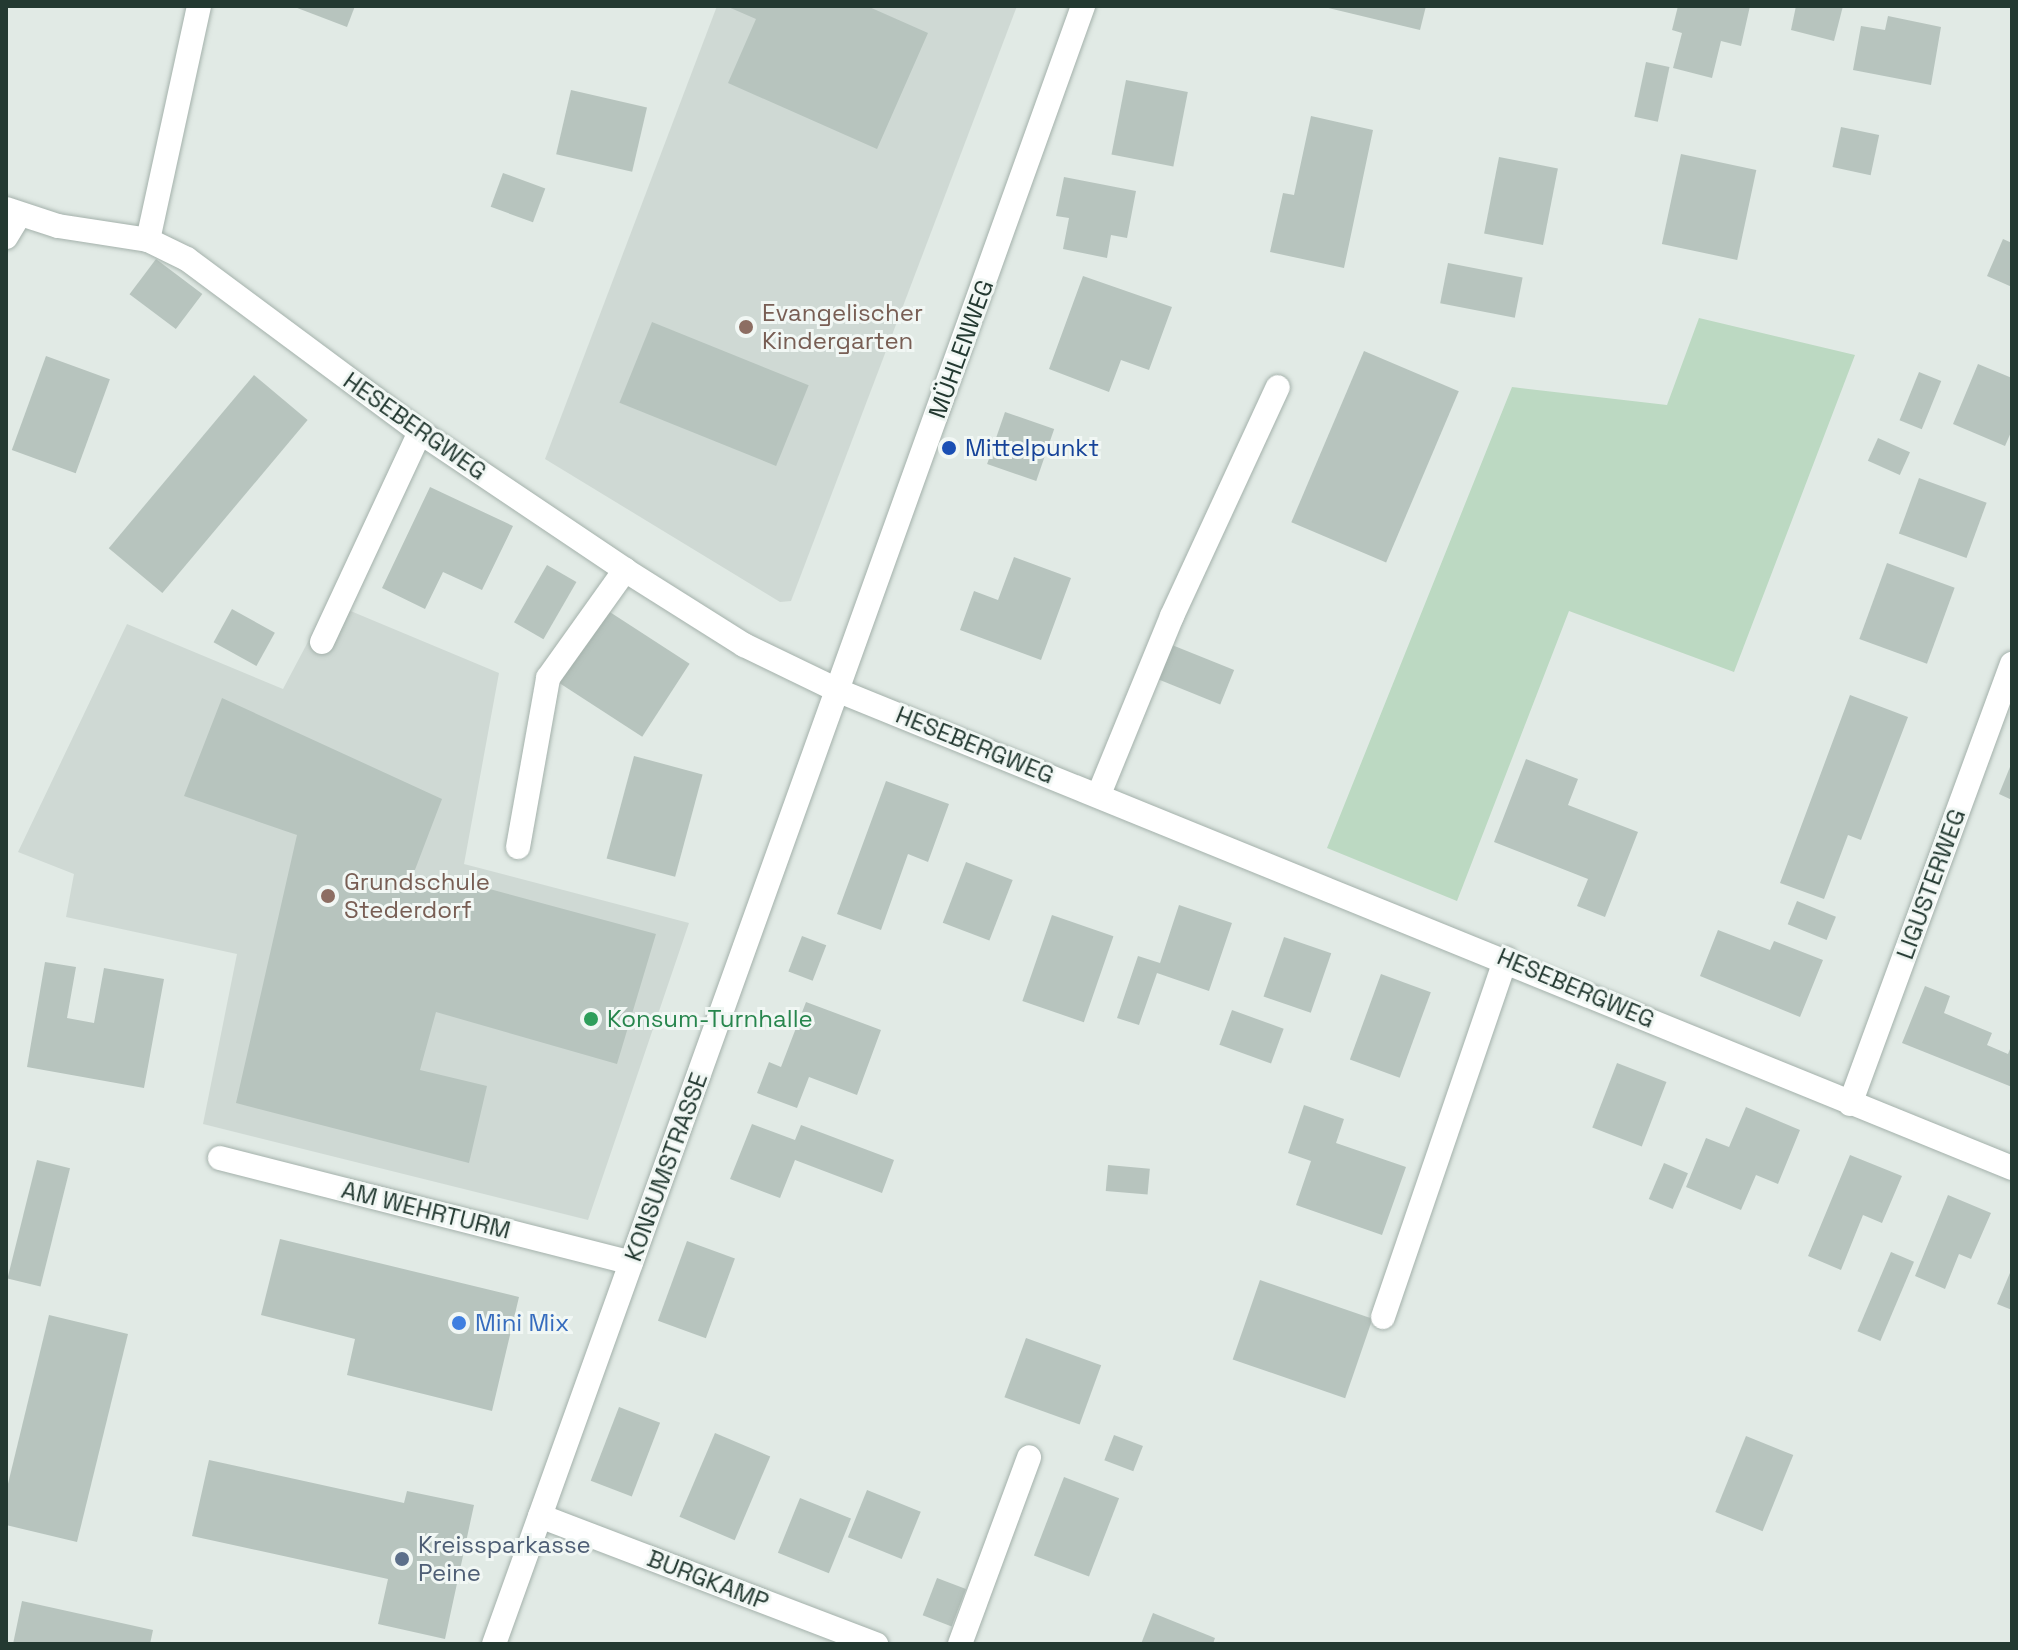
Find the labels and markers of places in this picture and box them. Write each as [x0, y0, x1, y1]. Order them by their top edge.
place label: Evangelischer Kindergarten [762, 299, 923, 355]
marker: Evangelischer Kindergarten [737, 318, 755, 336]
place label: Mittelpunkt [965, 434, 1099, 462]
marker: Mittelpunkt [940, 439, 958, 457]
place label: Grundschule Stederdorf [344, 868, 490, 924]
marker: Grundschule Stederdorf [319, 887, 337, 905]
place label: Konsum-Turnhalle [607, 1005, 813, 1033]
marker: Konsum-Turnhalle [582, 1010, 600, 1028]
place label: Mini Mix [475, 1309, 569, 1337]
marker: Mini Mix [450, 1314, 468, 1332]
place label: Kreissparkasse Peine [418, 1531, 591, 1587]
marker: Kreissparkasse Peine [393, 1550, 411, 1568]

